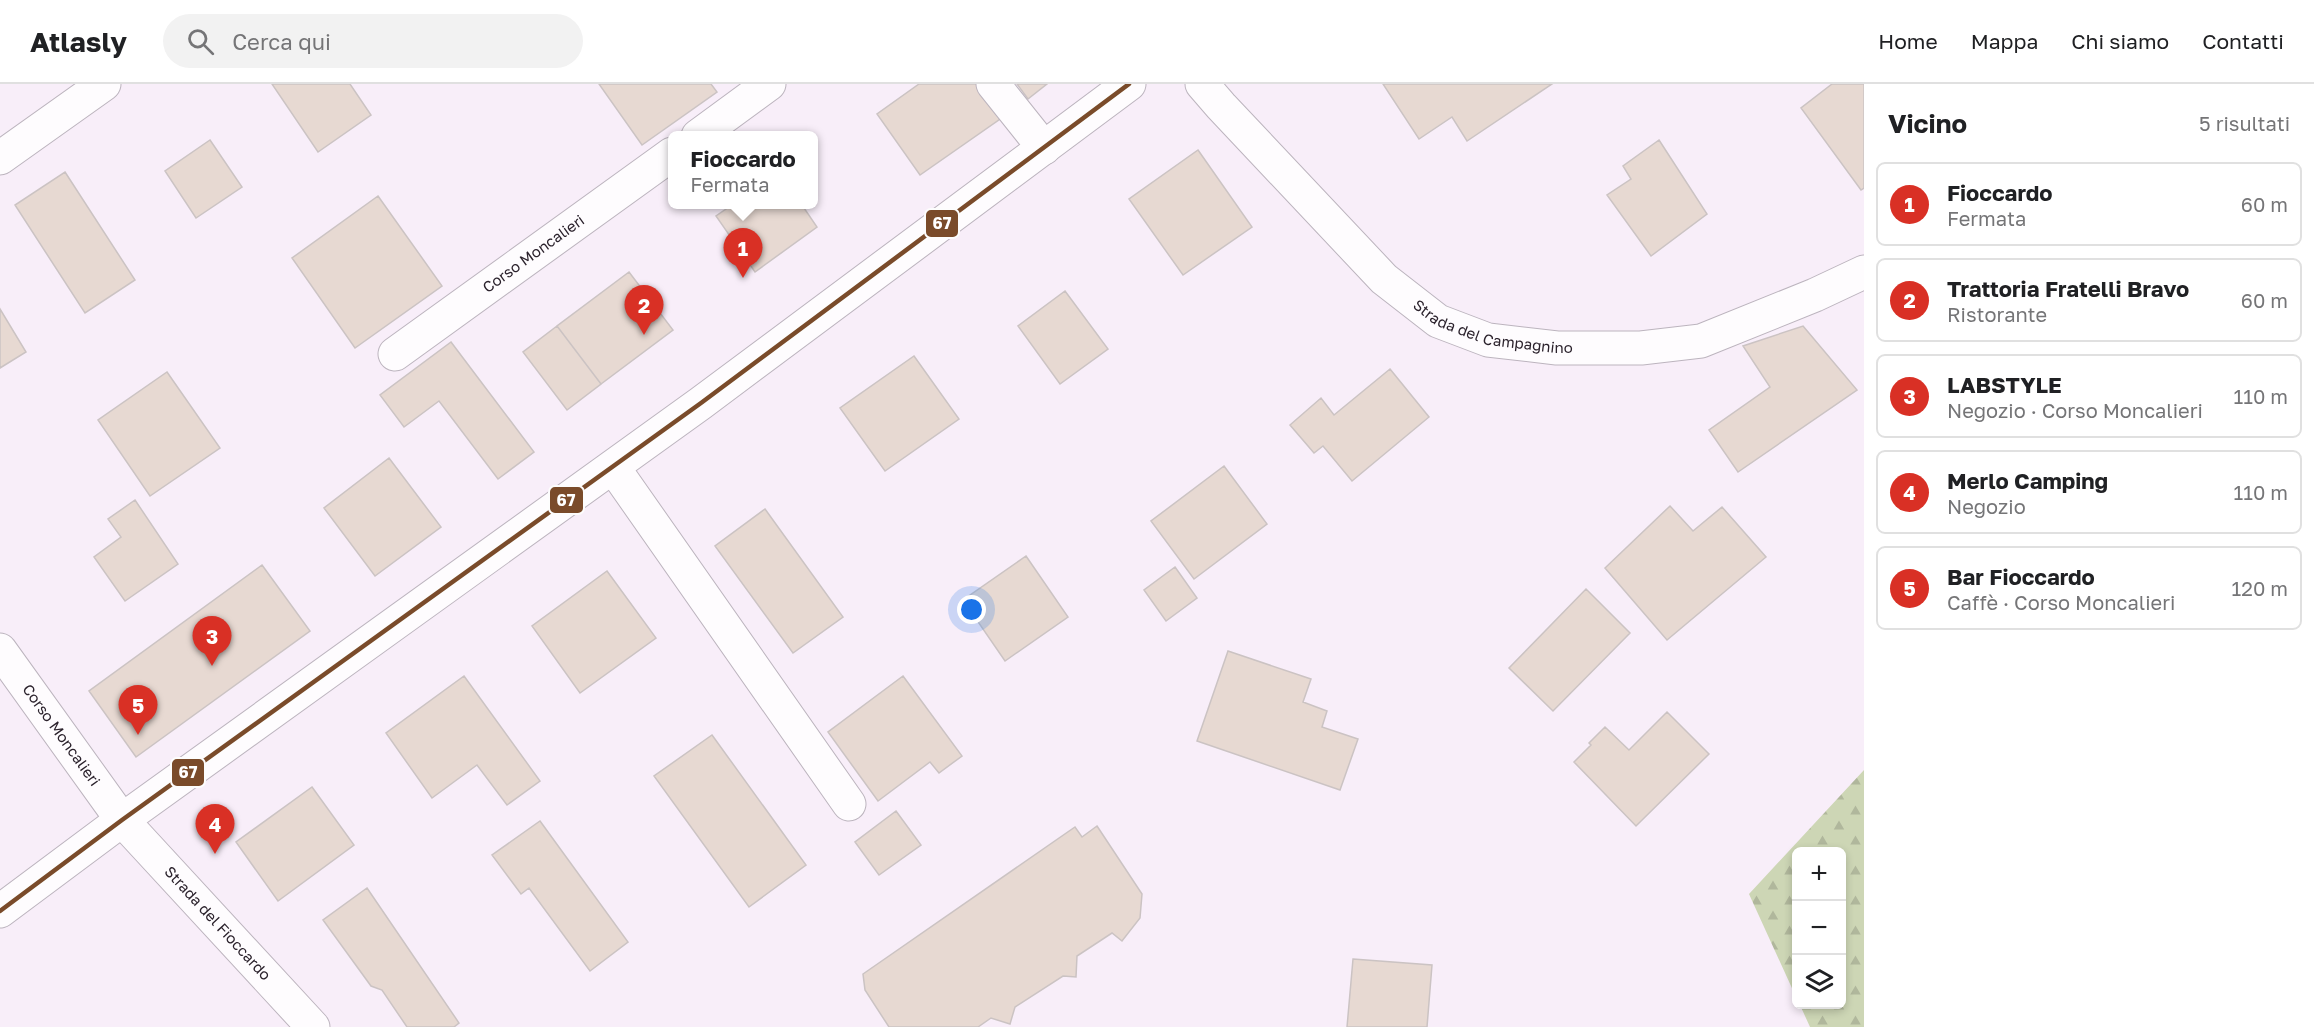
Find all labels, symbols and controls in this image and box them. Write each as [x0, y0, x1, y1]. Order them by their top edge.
search box [163, 14, 583, 68]
text: Atlasly [30, 25, 127, 58]
icon: search [184, 25, 217, 58]
text: Cerca qui [232, 28, 331, 55]
text: Home [1878, 28, 1938, 54]
text: Mappa [1971, 28, 2038, 54]
text: Chi siamo [2071, 28, 2169, 54]
text: Contatti [2202, 28, 2284, 54]
text: Vicino [1888, 108, 1967, 139]
text: 5 risultati [2199, 111, 2290, 135]
popup [668, 131, 818, 209]
text: Fioccardo [690, 145, 796, 172]
text: Fermata [690, 172, 770, 196]
text: Fioccardo [1947, 179, 2052, 206]
text: 1 [1904, 192, 1915, 216]
text: 60 m [2241, 192, 2288, 216]
text: Fermata [1947, 206, 2026, 230]
line badge: 67 [925, 209, 959, 238]
street label: Corso Moncalieri [479, 210, 587, 296]
text: 67 [933, 213, 952, 233]
pin: 1 [724, 228, 762, 278]
text: Trattoria Fratelli Bravo [1947, 275, 2189, 302]
pin: 2 [624, 286, 664, 335]
text: 2 [1903, 288, 1916, 312]
text: 60 m [2241, 288, 2288, 312]
street label: Strada del Campagnino [1410, 295, 1573, 356]
text: Ristorante [1947, 302, 2047, 326]
text: LABSTYLE [1947, 371, 2062, 398]
text: 3 [1903, 384, 1916, 408]
text: 110 m [2234, 384, 2288, 408]
text: Negozio · Corso Moncalieri [1947, 398, 2203, 422]
text: Merlo Camping [1947, 467, 2108, 494]
text: 4 [1903, 480, 1916, 504]
text: 110 m [2234, 480, 2288, 504]
line badge: 67 [549, 486, 584, 514]
text: 67 [557, 490, 576, 510]
text: Negozio [1947, 494, 2026, 518]
text: Bar Fioccardo [1947, 563, 2095, 590]
text: 5 [1903, 576, 1916, 600]
text: 120 m [2232, 576, 2288, 600]
text: Caffè · Corso Moncalieri [1947, 590, 2175, 614]
your location [957, 595, 986, 624]
pin: 3 [192, 616, 232, 666]
street label: Corso Moncalieri [19, 680, 105, 789]
pin: 5 [118, 686, 158, 735]
line badge: 67 [171, 758, 205, 787]
text: 67 [179, 762, 198, 782]
pin: 4 [196, 804, 234, 854]
map controls [1792, 847, 1846, 1009]
button: + [1792, 847, 1846, 901]
street label: Strada del Fioccardo [161, 862, 275, 983]
button: − [1792, 901, 1846, 955]
button: layers [1792, 955, 1846, 1009]

